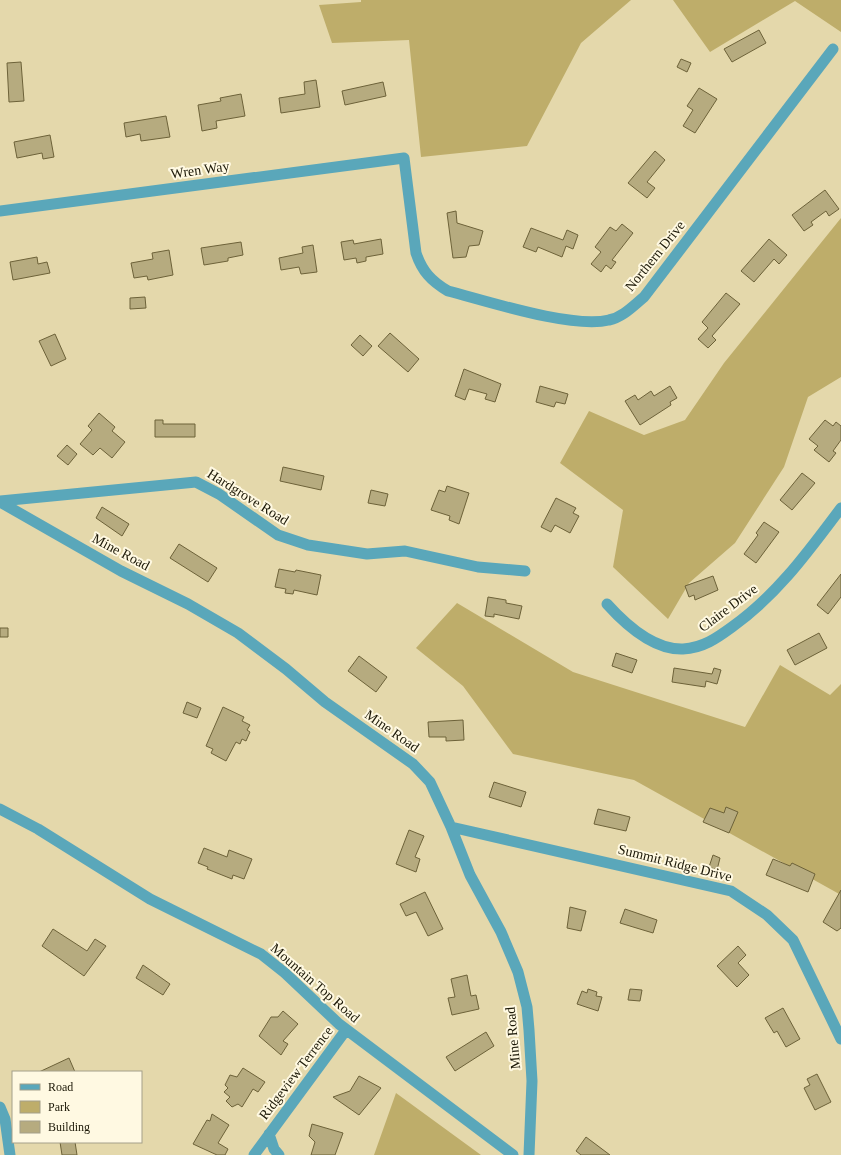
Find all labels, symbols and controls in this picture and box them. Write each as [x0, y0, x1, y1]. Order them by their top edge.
street label: Wren Way [170, 158, 230, 182]
street label: Northern Drive [622, 218, 688, 294]
street label: Hardgrove Road [205, 466, 291, 528]
street label: Mine Road [90, 531, 152, 573]
street label: Claire Drive [696, 581, 760, 635]
street label: Mine Road [362, 707, 422, 755]
street label: Summit Ridge Drive [617, 842, 733, 884]
street label: Mountain Top Road [268, 940, 362, 1026]
street label: Mine Road [503, 1006, 523, 1070]
street label: Ridgeview Terrence [256, 1024, 336, 1122]
legend [12, 1071, 142, 1143]
text: Road [48, 1080, 73, 1094]
text: Park [48, 1100, 70, 1114]
text: Building [48, 1120, 90, 1134]

